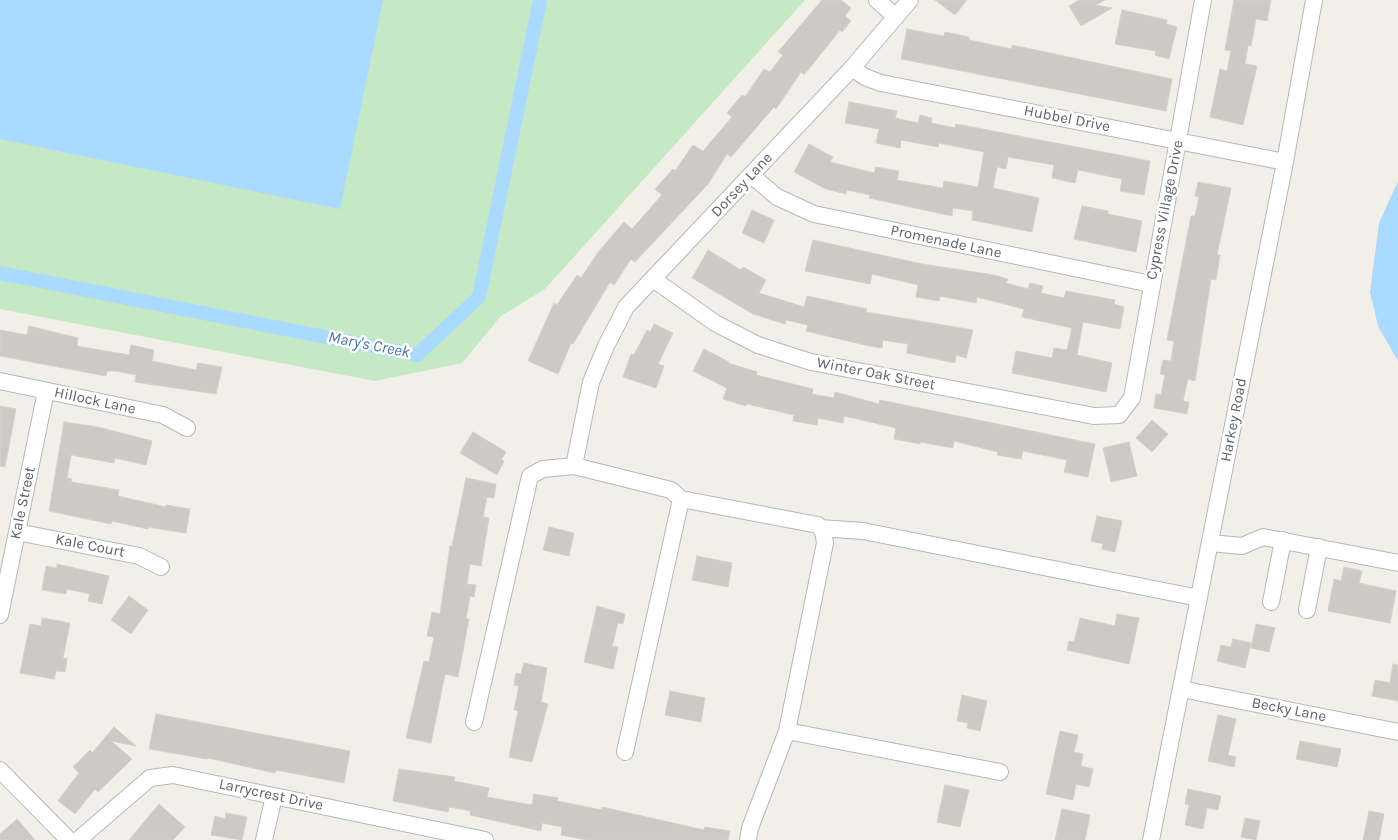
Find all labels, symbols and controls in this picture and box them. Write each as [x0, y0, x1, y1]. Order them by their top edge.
street label: Hubbel Drive [1022, 102, 1112, 136]
street label: Cypress Village Drive [1143, 139, 1187, 281]
street label: Dorsey Lane [708, 149, 776, 221]
street label: Promenade Lane [889, 221, 1003, 263]
water label: Mary's Creek [326, 328, 412, 362]
street label: Winter Oak Street [815, 354, 937, 394]
street label: Harkey Road [1217, 377, 1251, 463]
street label: Hillock Lane [53, 384, 137, 418]
street label: Kale Street [7, 465, 39, 541]
street label: Kale Court [54, 530, 126, 562]
street label: Becky Lane [1250, 694, 1328, 726]
street label: Larrycrest Drive [217, 775, 325, 815]

